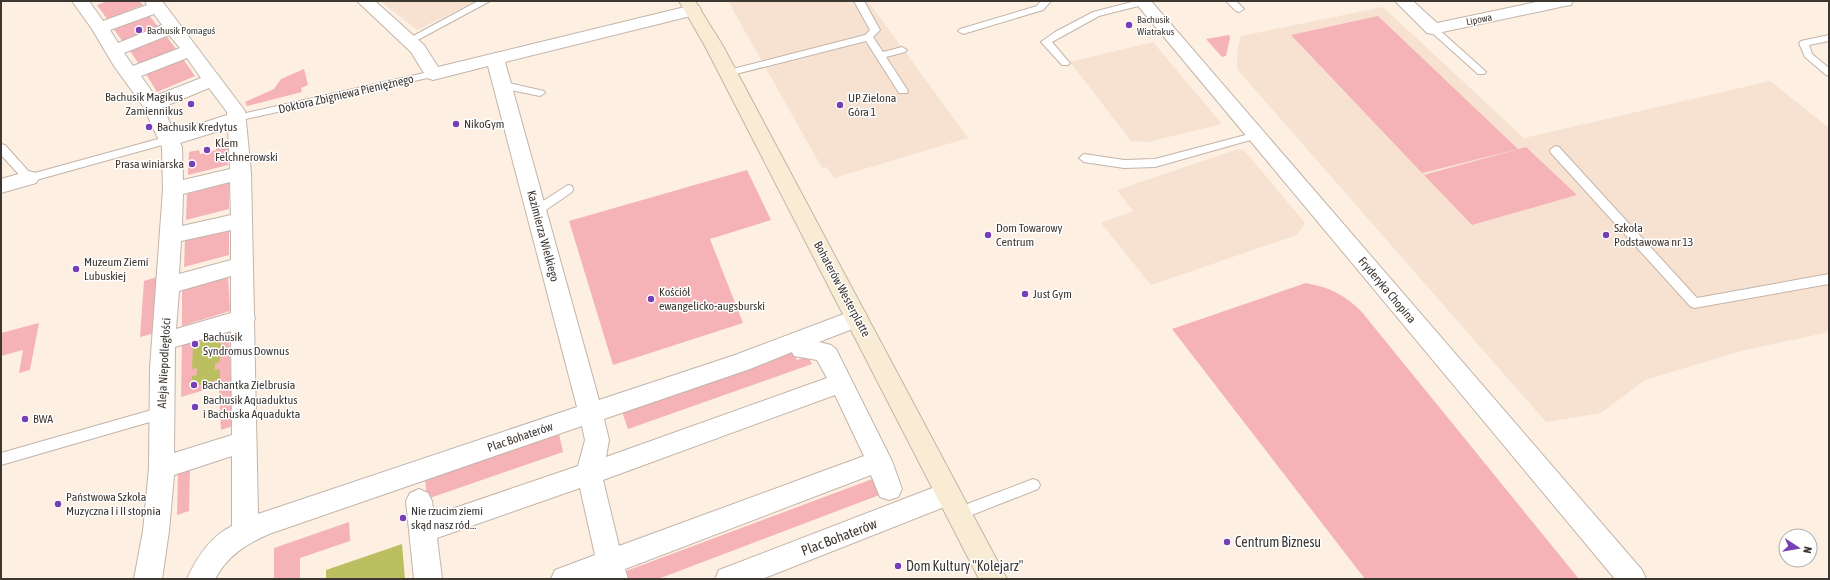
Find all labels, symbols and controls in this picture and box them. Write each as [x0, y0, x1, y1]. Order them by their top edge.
street label: Lipowa [1465, 11, 1493, 28]
place label: Bachusik Wiatrakus [1137, 14, 1175, 37]
marker: Bachusik Wiatrakus [1124, 20, 1134, 30]
marker: Bachusik Pomaguś [134, 25, 144, 35]
place label: Bachusik Pomaguś [147, 25, 216, 36]
street label: Doktora Zbigniewa Pieniężnego [277, 72, 415, 116]
place label: Bachusik Magikus Zamiennikus [105, 90, 183, 118]
place label: UP Zielona Góra 1 [848, 91, 896, 119]
marker: Bachusik Magikus Zamiennikus [186, 99, 196, 109]
marker: UP Zielona Góra 1 [835, 100, 845, 110]
place label: NikoGym [464, 117, 504, 131]
marker: NikoGym [451, 119, 461, 129]
place label: Bachusik Kredytus [157, 120, 237, 134]
marker: Bachusik Kredytus [144, 122, 154, 132]
place label: Klem Felchnerowski [215, 136, 278, 164]
marker: Klem Felchnerowski [202, 145, 212, 155]
place label: Prasa winiarska [115, 157, 184, 171]
marker: Prasa winiarska [187, 159, 197, 169]
street label: Kazimierza Wielkiego [524, 189, 562, 284]
place label: Dom Towarowy Centrum [996, 221, 1063, 249]
place label: Szkoła Podstawowa nr 13 [1614, 221, 1693, 249]
marker: Dom Towarowy Centrum [983, 230, 993, 240]
marker: Szkoła Podstawowa nr 13 [1601, 230, 1611, 240]
street label: Bohaterów Westerplatte [811, 239, 873, 339]
street label: Fryderyka Chopina [1355, 254, 1419, 326]
place label: Muzeum Ziemi Lubuskiej [84, 255, 149, 283]
marker: Muzeum Ziemi Lubuskiej [71, 264, 81, 274]
place label: Kościół ewangelicko-augsburski [659, 285, 765, 313]
place label: Just Gym [1033, 287, 1072, 301]
marker: Just Gym [1020, 289, 1030, 299]
marker: Kościół ewangelicko-augsburski [646, 294, 656, 304]
street label: Aleja Niepodległości [155, 317, 173, 409]
place label: Bachusik Syndromus Downus [203, 330, 289, 358]
marker: Bachusik Syndromus Downus [190, 339, 200, 349]
place label: Bachantka Zielbrusia [202, 378, 295, 392]
marker: Bachantka Zielbrusia [189, 380, 199, 390]
place label: Bachusik Aquaduktus i Bachuska Aquadukta [203, 393, 300, 421]
marker: Bachusik Aquaduktus i Bachuska Aquadukta [190, 402, 200, 412]
place label: BWA [33, 412, 53, 426]
marker: BWA [20, 414, 30, 424]
street label: Plac Bohaterów [485, 419, 555, 455]
place label: Państwowa Szkoła Muzyczna I i II stopnia [66, 490, 161, 518]
marker: Państwowa Szkoła Muzyczna I i II stopnia [53, 499, 63, 509]
place label: Nie rzucim ziemi skąd nasz ród... [411, 504, 483, 532]
marker: Nie rzucim ziemi skąd nasz ród... [398, 513, 408, 523]
street label: Plac Bohaterów [799, 515, 880, 559]
north arrow [1778, 528, 1818, 568]
place label: Centrum Biznesu [1235, 534, 1321, 550]
marker: Centrum Biznesu [1222, 537, 1232, 547]
text: N [1801, 546, 1814, 555]
place label: Dom Kultury "Kolejarz" [906, 558, 1024, 574]
marker: Dom Kultury "Kolejarz" [893, 561, 903, 571]

